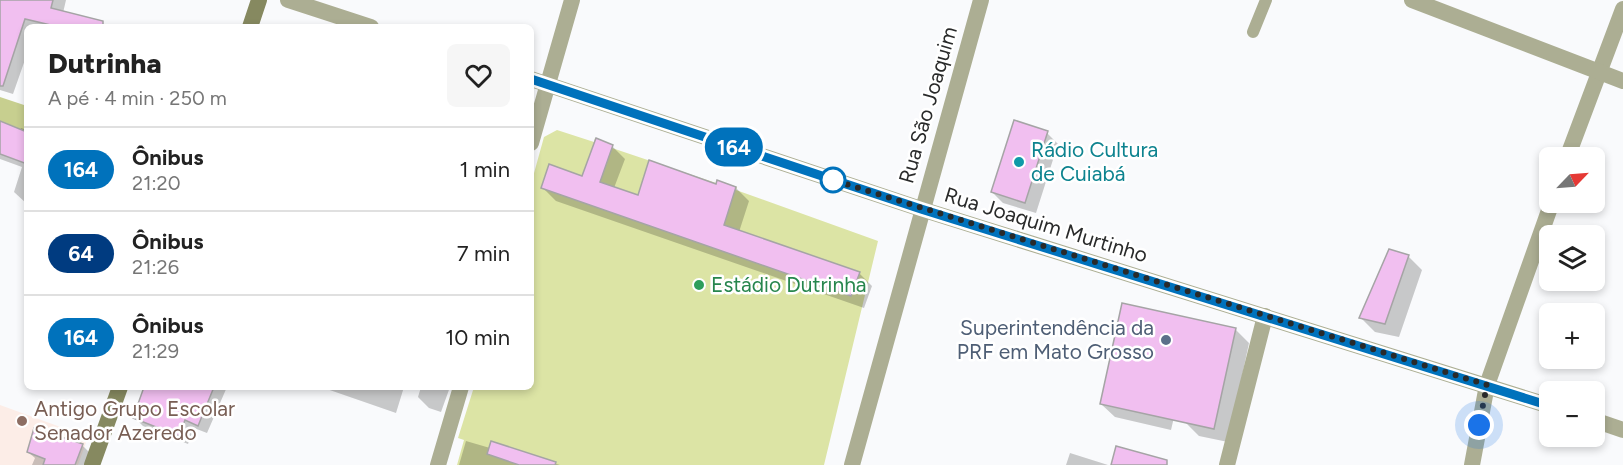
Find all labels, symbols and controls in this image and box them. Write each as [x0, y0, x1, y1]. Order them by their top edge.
street label: Rua São Joaquim [893, 24, 962, 186]
button: heart [447, 44, 510, 107]
text: Dutrinha [48, 46, 162, 80]
text: A pé · 4 min · 250 m [48, 86, 227, 110]
line badge: 164 [700, 128, 768, 166]
text: 164 [717, 135, 751, 160]
place label: Rádio Cultura de Cuiabá [1031, 137, 1158, 186]
text: Ônibus [132, 144, 203, 171]
north arrow [1539, 147, 1605, 213]
map controls [1539, 147, 1605, 447]
marker: Rádio Cultura de Cuiabá [1012, 155, 1026, 169]
text: 1 min [459, 156, 510, 183]
text: 164 [64, 157, 98, 182]
unlabelled marker [820, 167, 846, 193]
text: 21:20 [132, 171, 181, 195]
street label: Rua Joaquim Murtinho [941, 182, 1151, 267]
button: layers [1539, 225, 1605, 291]
text: Ônibus [132, 228, 203, 255]
text: 7 min [457, 240, 510, 267]
text: 64 [68, 241, 94, 266]
text: 21:26 [132, 255, 179, 279]
place label: Estádio Dutrinha [711, 272, 867, 297]
marker: Estádio Dutrinha [692, 278, 706, 292]
button: + [1539, 303, 1605, 369]
text: Ônibus [132, 312, 203, 339]
place label: Superintendência da PRF em Mato Grosso [957, 315, 1154, 364]
text: 10 min [445, 324, 510, 351]
text: 164 [64, 325, 98, 350]
marker: Superintendência da PRF em Mato Grosso [1159, 333, 1173, 347]
text: 21:29 [132, 339, 179, 363]
button: − [1539, 381, 1605, 447]
place label: Antigo Grupo Escolar Senador Azeredo [34, 396, 235, 445]
your location [1464, 410, 1494, 440]
marker: Antigo Grupo Escolar Senador Azeredo [15, 414, 29, 428]

